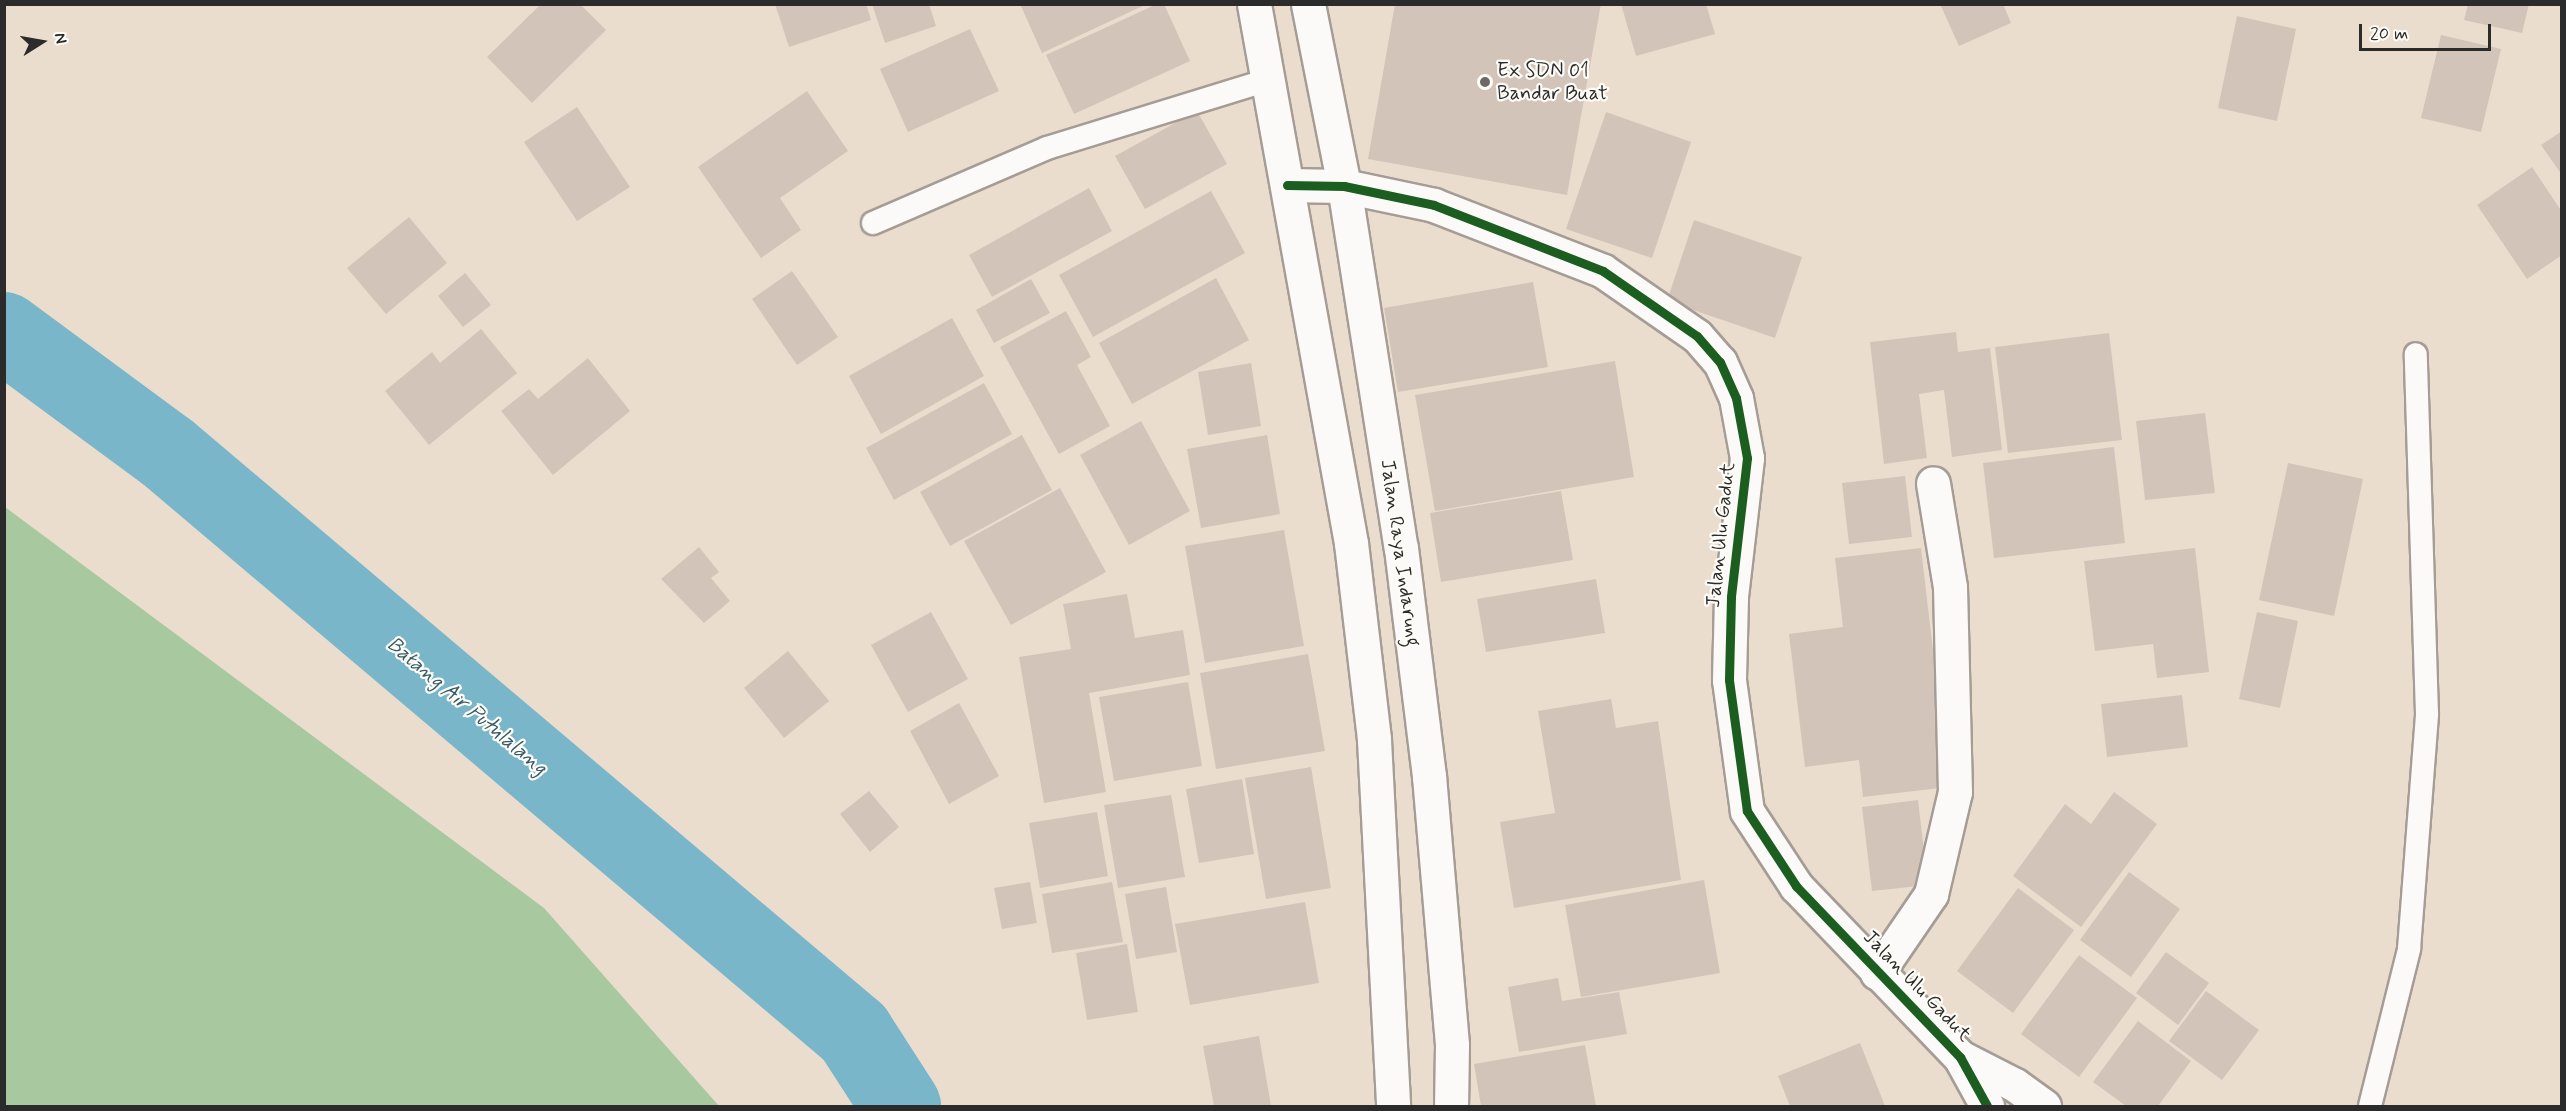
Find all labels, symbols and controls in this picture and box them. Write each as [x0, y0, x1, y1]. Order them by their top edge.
north arrow [12, 12, 72, 72]
scale bar [2362, 12, 2494, 50]
text: 20 m [2370, 22, 2408, 46]
text: N [49, 31, 71, 46]
place label: Ex SDN 01 Bandar Buat [1497, 58, 1603, 105]
marker: Ex SDN 01 Bandar Buat [1478, 75, 1492, 89]
street label: Jalan Raya Indarung [1375, 460, 1425, 646]
street label: Jalan Ulu Gadut [1702, 466, 1740, 604]
water label: Batang Air Putulalang [380, 631, 554, 781]
street label: Jalan Ulu Gadut [1861, 928, 1973, 1044]

